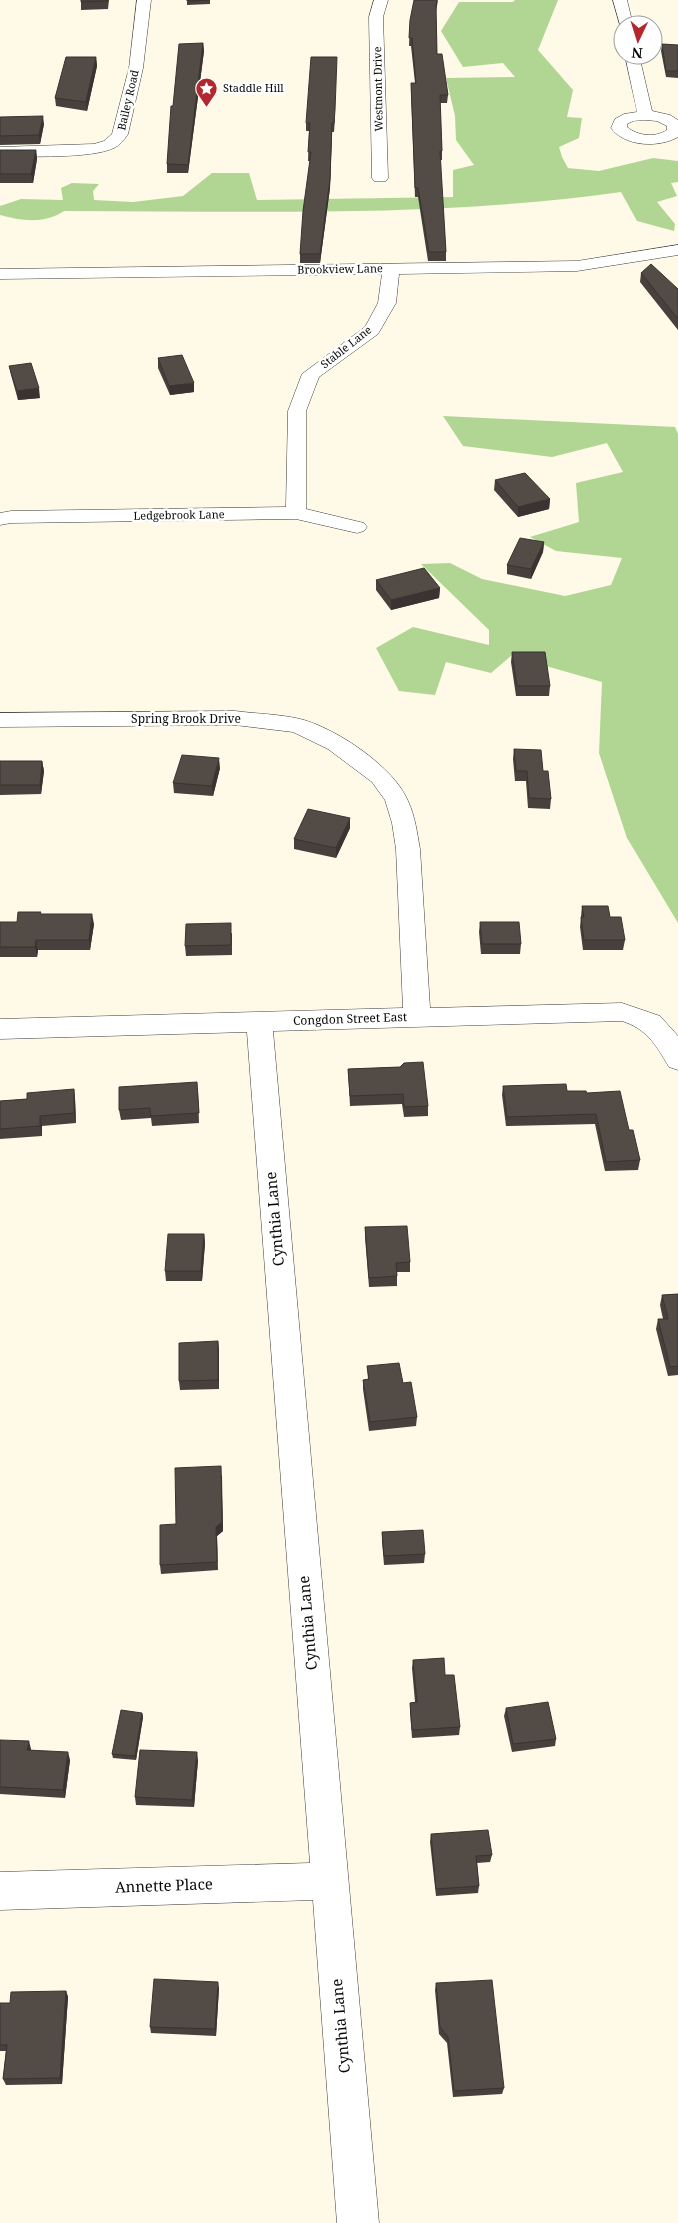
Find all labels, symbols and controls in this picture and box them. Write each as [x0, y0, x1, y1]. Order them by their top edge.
north arrow [613, 15, 663, 65]
text: N [631, 44, 643, 63]
street label: Westmont Drive [369, 46, 386, 132]
street label: Bailey Road [113, 68, 142, 132]
place icon: Staddle Hill [195, 76, 219, 107]
place label: Staddle Hill [223, 80, 284, 95]
street label: Brookview Lane [297, 260, 383, 277]
street label: Stable Lane [317, 322, 374, 371]
street label: Ledgebrook Lane [133, 506, 225, 523]
street label: Spring Brook Drive [131, 710, 241, 727]
street label: Congdon Street East [293, 1008, 407, 1029]
street label: Cynthia Lane [260, 1171, 288, 1267]
street label: Cynthia Lane [293, 1575, 321, 1671]
street label: Annette Place [115, 1873, 213, 1897]
street label: Cynthia Lane [326, 1978, 354, 2074]

